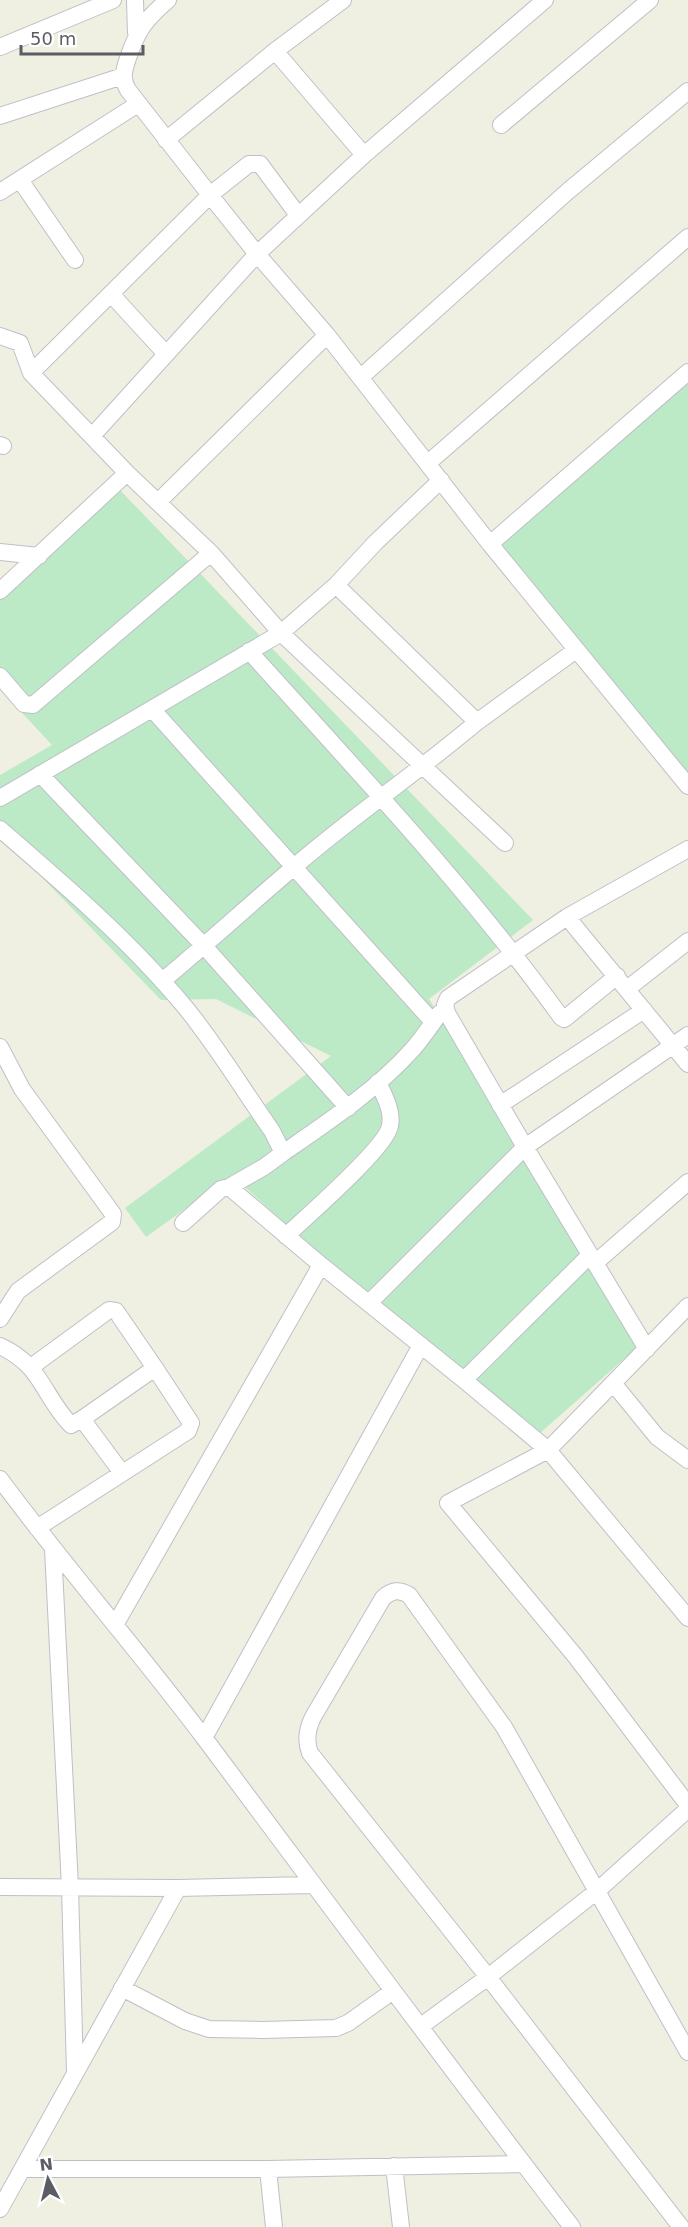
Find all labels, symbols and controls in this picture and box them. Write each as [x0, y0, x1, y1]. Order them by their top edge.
scale bar [21, 18, 142, 56]
text: 50 m [30, 28, 76, 49]
north arrow [18, 2149, 78, 2209]
text: N [38, 2154, 54, 2175]

